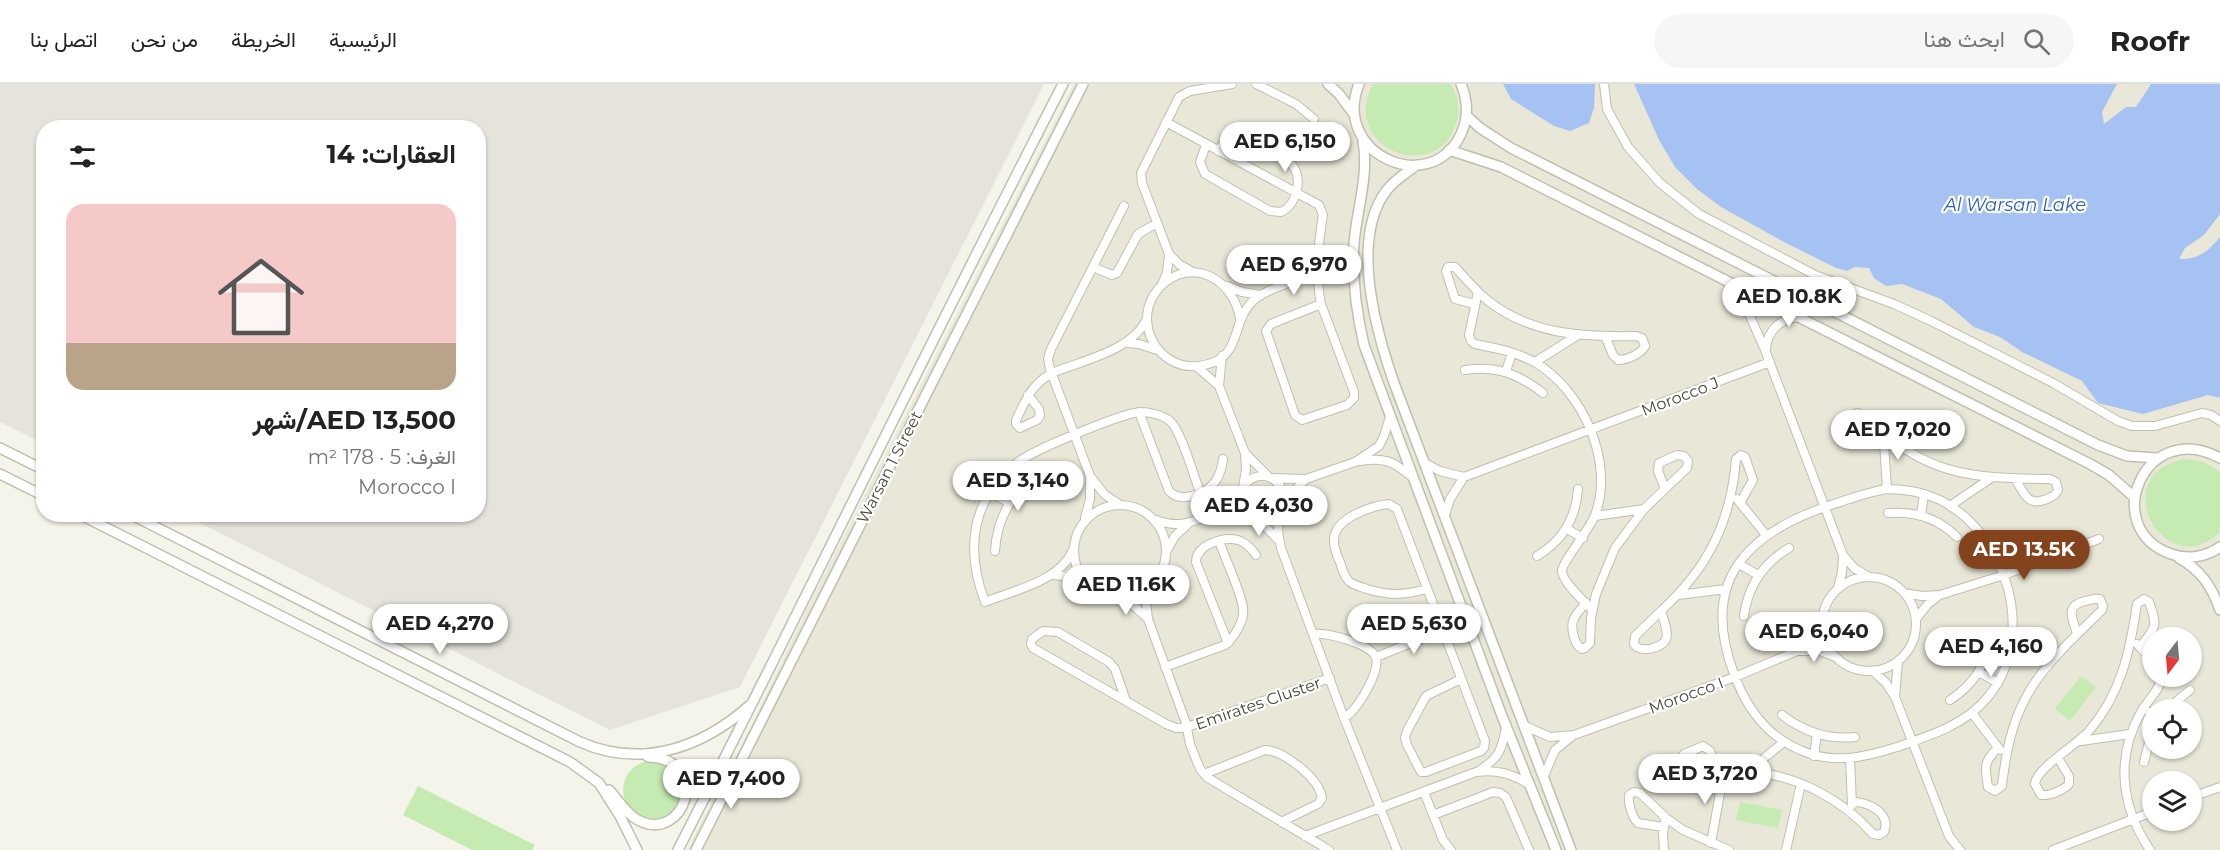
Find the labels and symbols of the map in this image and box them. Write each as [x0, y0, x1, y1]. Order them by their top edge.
pin: AED 6,150 [1216, 122, 1354, 173]
water label: Al Warsan Lake [1943, 194, 2086, 216]
pin: AED 6,970 [1225, 245, 1363, 296]
pin: AED 10.8K [1720, 277, 1858, 328]
street label: Morocco J [1639, 373, 1722, 420]
street label: Warsan 1 Street [853, 408, 926, 526]
pin: AED 7,020 [1829, 410, 1967, 461]
pin: AED 3,140 [949, 461, 1087, 512]
pin: AED 4,030 [1190, 486, 1328, 537]
pin: AED 13.5K [1955, 530, 2093, 581]
pin: AED 11.6K [1057, 565, 1195, 616]
pin: AED 4,270 [371, 604, 509, 655]
pin: AED 5,630 [1345, 604, 1483, 655]
pin: AED 6,040 [1745, 612, 1883, 663]
pin: AED 4,160 [1922, 627, 2060, 678]
north arrow [2142, 627, 2202, 687]
street label: Emirates Cluster [1193, 673, 1323, 734]
street label: Morocco I [1646, 673, 1726, 718]
pin: AED 3,720 [1636, 754, 1774, 805]
pin: AED 7,400 [662, 759, 800, 810]

